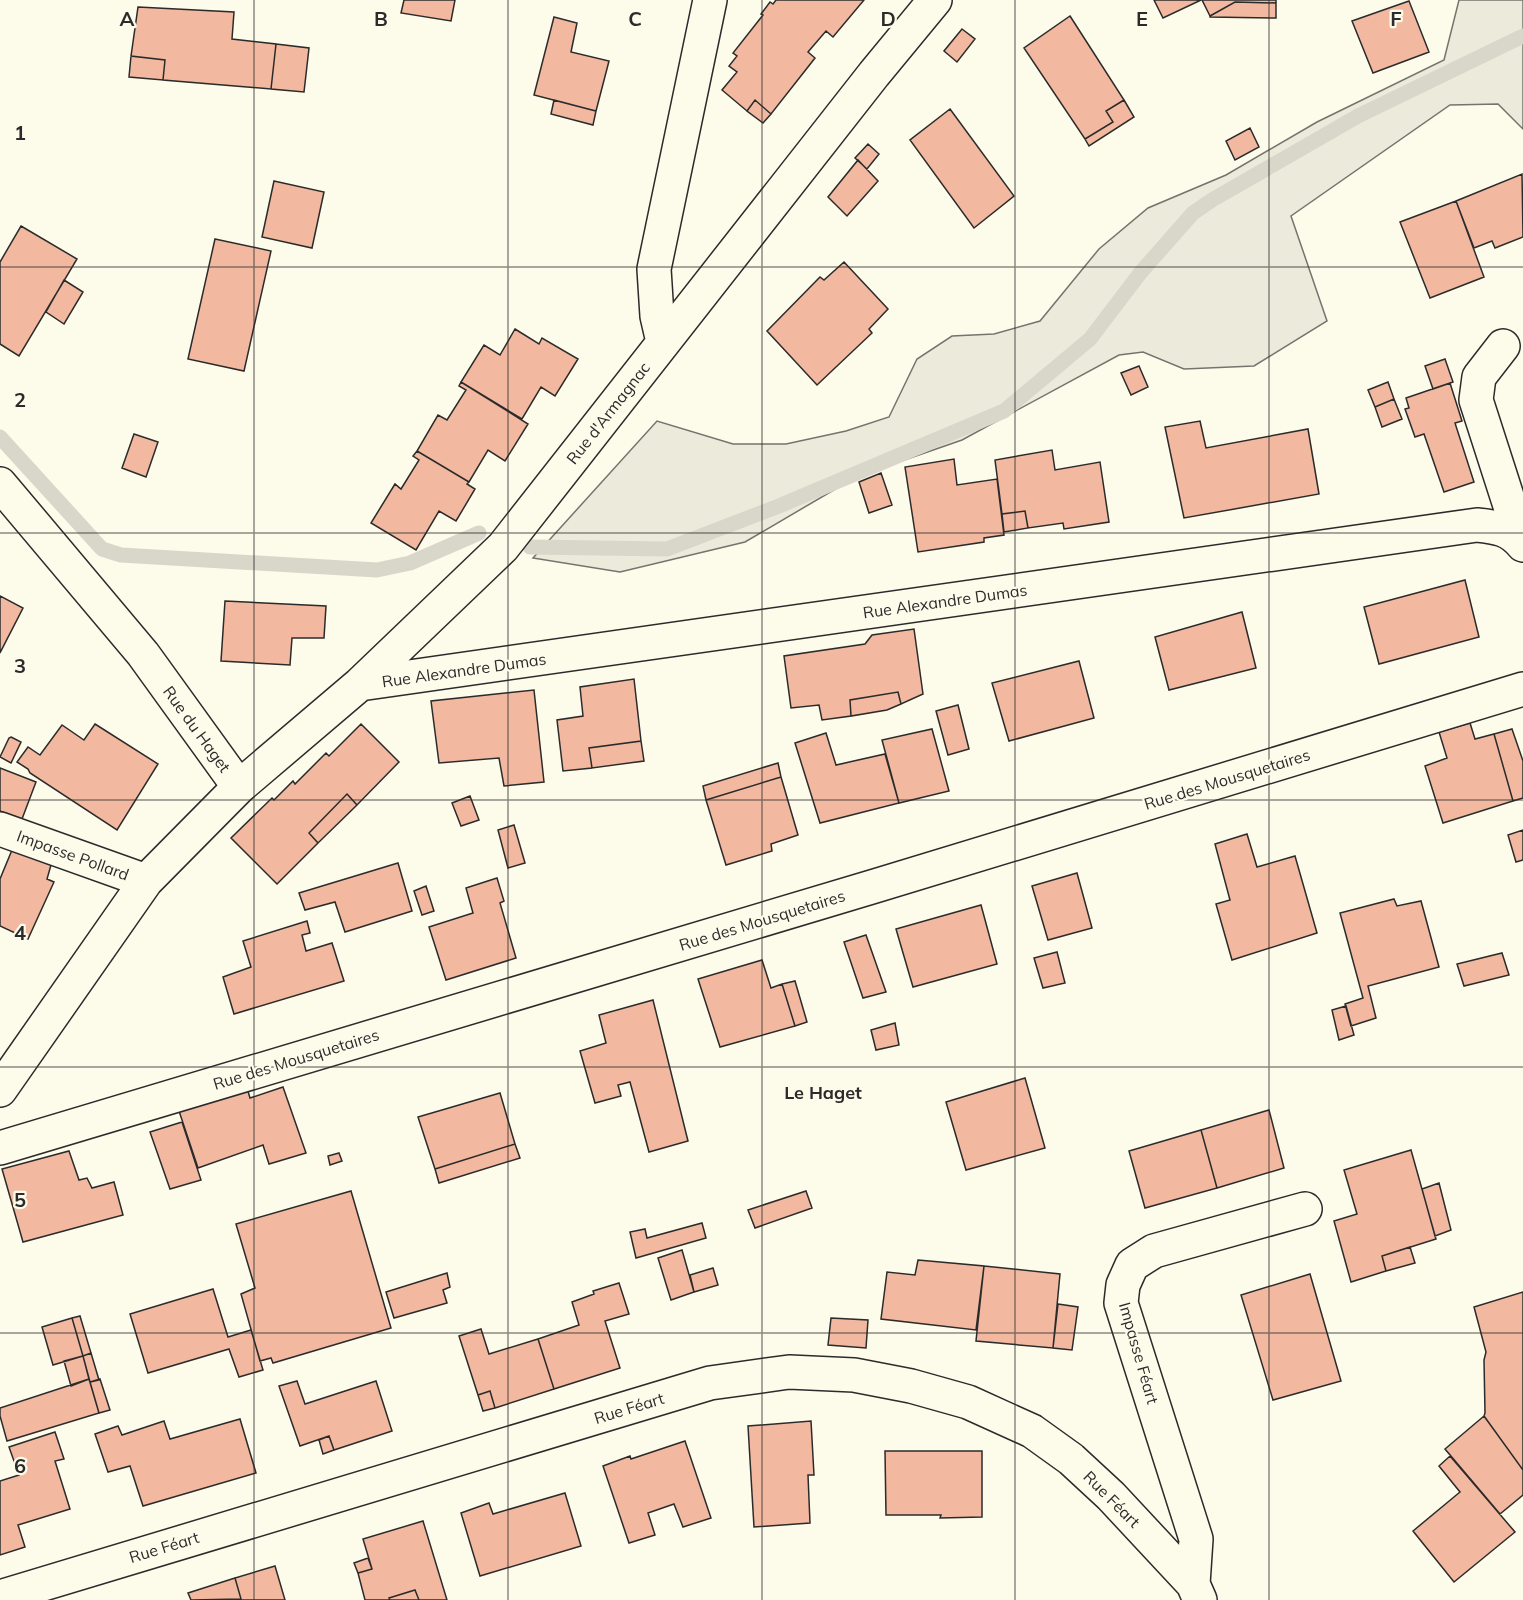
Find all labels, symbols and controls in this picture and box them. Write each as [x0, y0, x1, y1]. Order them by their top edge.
text: A [120, 6, 135, 31]
text: B [374, 6, 388, 31]
text: C [628, 6, 642, 31]
text: D [880, 6, 896, 31]
text: E [1136, 6, 1148, 31]
text: F [1390, 6, 1402, 31]
text: 1 [14, 120, 26, 145]
street label: Rue d'Armagnac [562, 358, 654, 468]
text: 2 [14, 387, 26, 412]
street label: Rue Alexandre Dumas [862, 580, 1029, 622]
street label: Rue Alexandre Dumas [381, 649, 548, 691]
text: 3 [14, 653, 26, 678]
street label: Rue du Haget [159, 682, 235, 776]
street label: Rue des Mousquetaires [1142, 744, 1312, 814]
street label: Impasse Pollard [14, 825, 132, 885]
street label: Rue des Mousquetaires [677, 885, 847, 955]
text: 4 [14, 920, 26, 945]
street label: Rue des Mousquetaires [211, 1024, 381, 1094]
district label: Le Haget [784, 1081, 862, 1104]
text: 5 [14, 1187, 26, 1212]
street label: Impasse Féart [1115, 1300, 1163, 1407]
street label: Rue Féart [592, 1388, 667, 1428]
text: 6 [14, 1453, 26, 1478]
street label: Rue Féart [1079, 1466, 1145, 1532]
street label: Rue Féart [127, 1527, 202, 1567]

